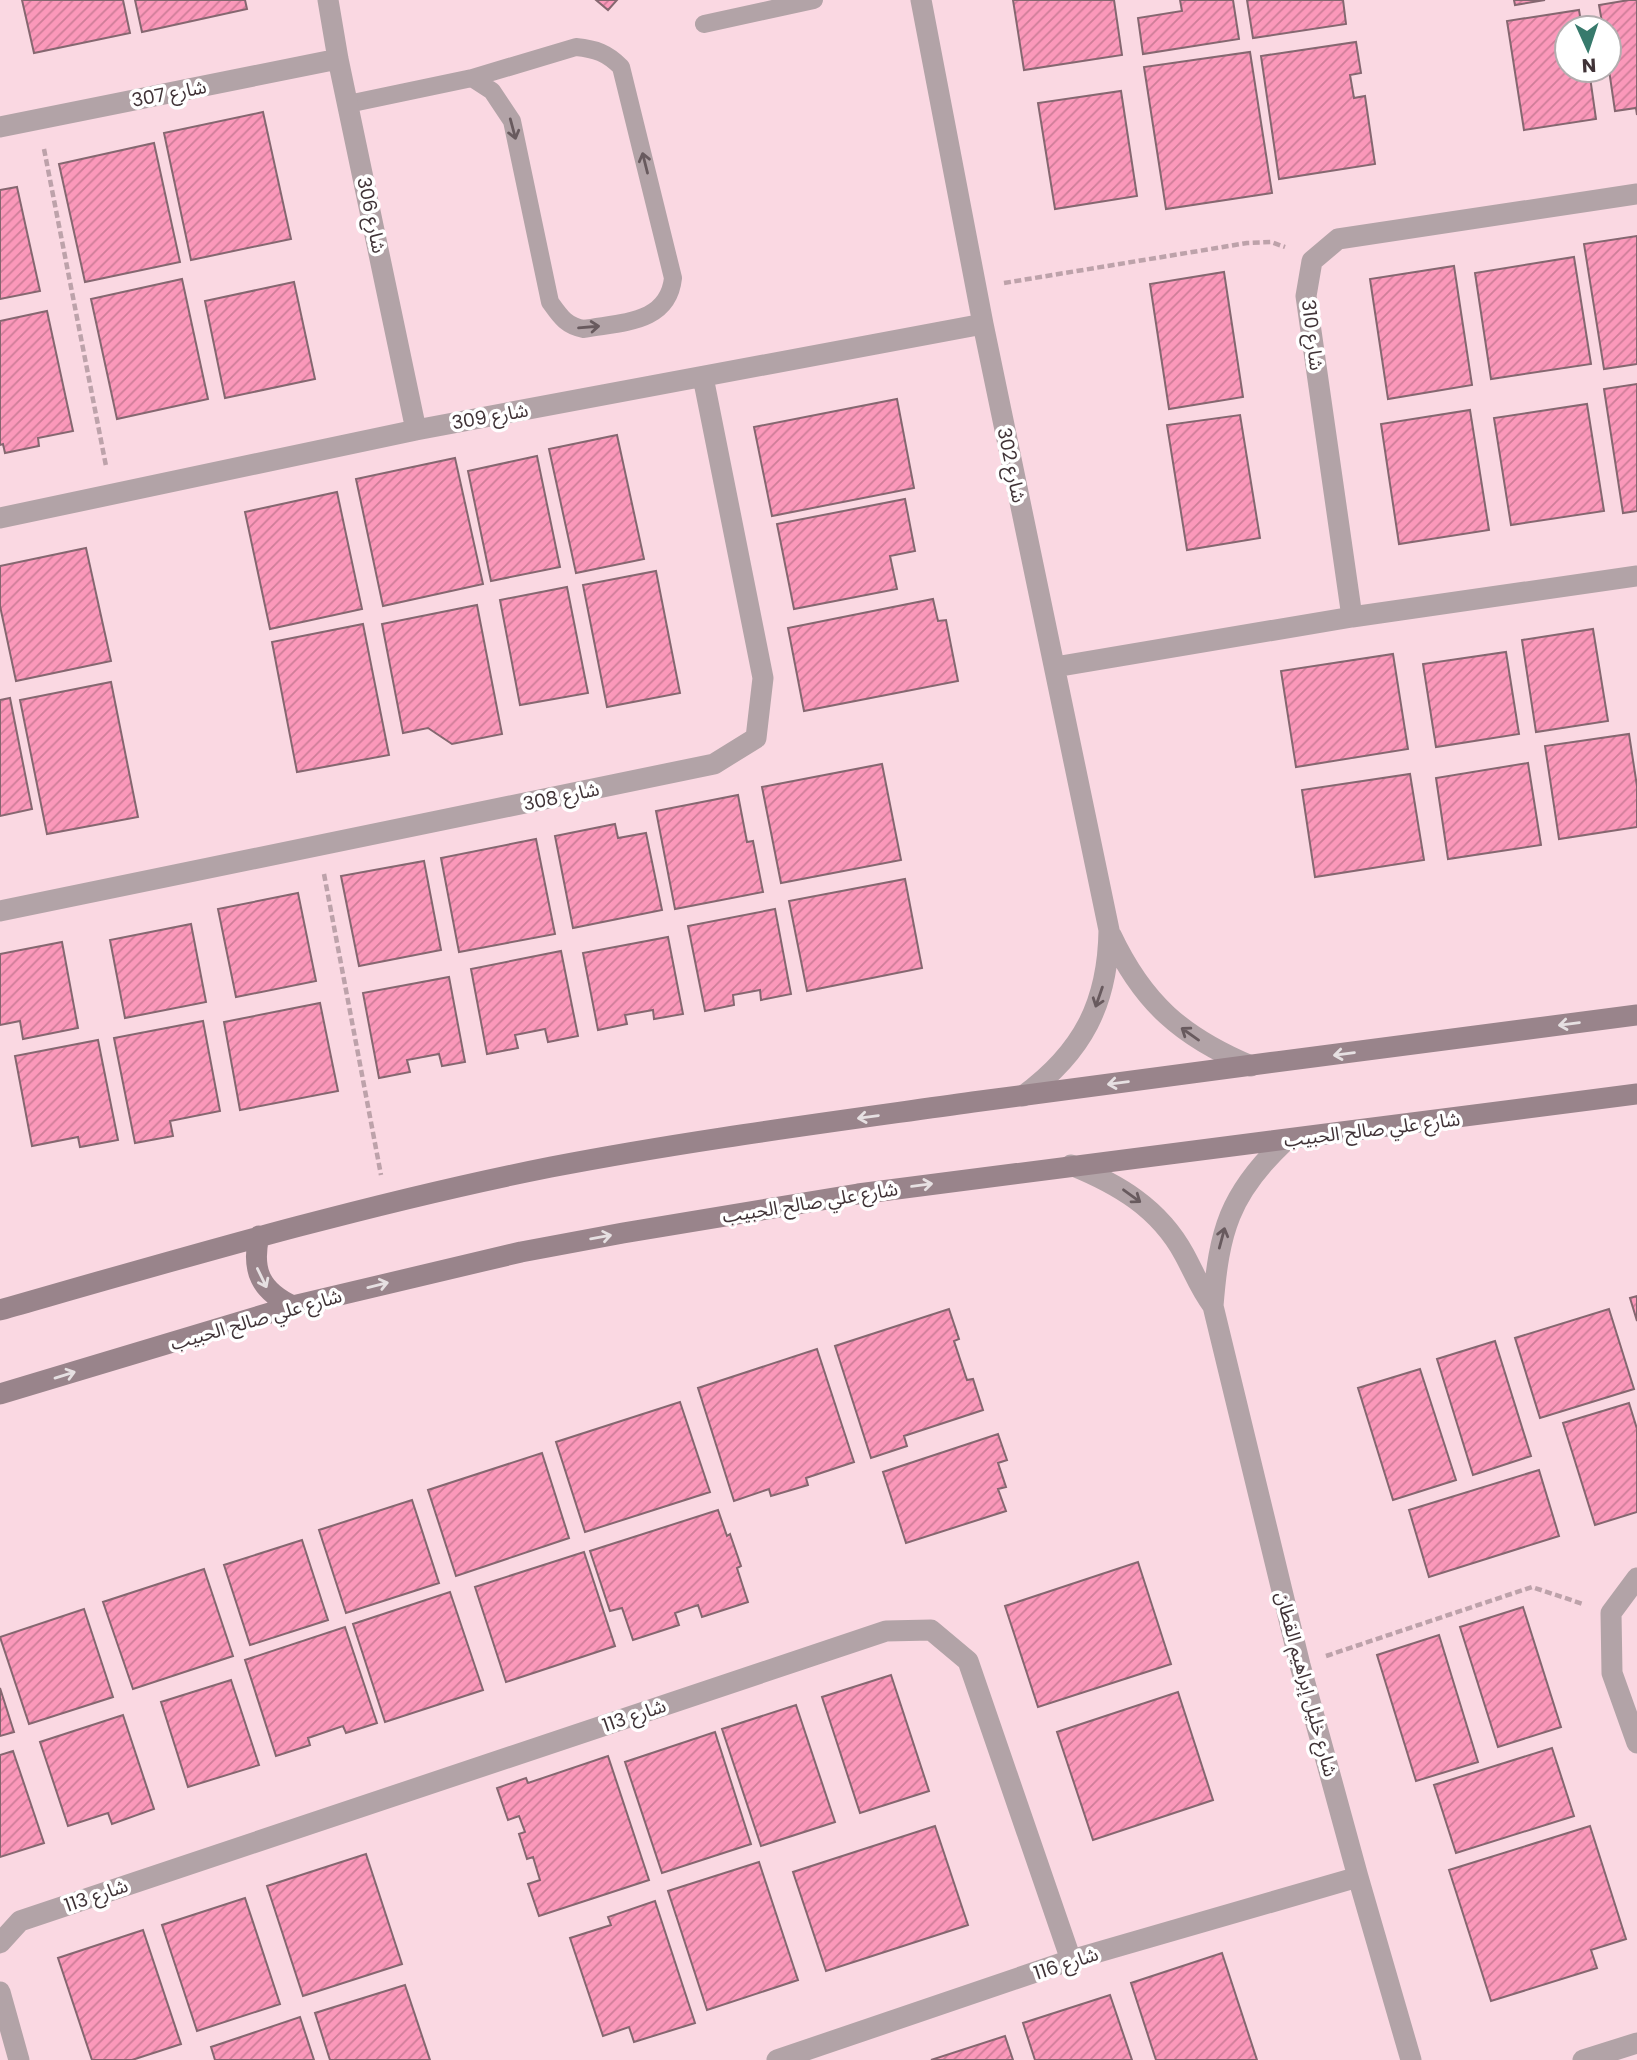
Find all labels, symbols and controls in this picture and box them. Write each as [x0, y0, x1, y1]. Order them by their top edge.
north arrow [1553, 14, 1623, 84]
text: N [1581, 52, 1597, 79]
street label: شارع 307 [129, 73, 209, 114]
one-way arrow [507, 117, 520, 140]
one-way arrow [638, 152, 651, 175]
street label: شارع 306 [350, 174, 393, 256]
street label: شارع 310 [1295, 298, 1330, 372]
one-way arrow [577, 320, 600, 333]
street label: شارع 309 [450, 396, 530, 436]
street label: شارع 302 [990, 425, 1033, 505]
street label: شارع 308 [521, 775, 602, 818]
one-way arrow [1092, 985, 1105, 1007]
one-way arrow [1558, 1018, 1581, 1031]
one-way arrow [1181, 1027, 1200, 1041]
one-way arrow [1333, 1047, 1356, 1060]
one-way arrow [1107, 1077, 1130, 1090]
street label: شارع علي صالح الحبيب [1282, 1105, 1462, 1155]
one-way arrow [858, 1110, 880, 1123]
street label: شارع علي صالح الحبيب [720, 1175, 900, 1231]
one-way arrow [910, 1179, 933, 1192]
one-way arrow [1122, 1189, 1141, 1203]
one-way arrow [1216, 1227, 1229, 1250]
one-way arrow [589, 1230, 612, 1243]
one-way arrow [256, 1267, 269, 1288]
one-way arrow [366, 1278, 389, 1292]
street label: شارع علي صالح الحبيب [167, 1282, 346, 1358]
one-way arrow [54, 1367, 76, 1380]
street label: شارع خليل إبراهيم القطان [1268, 1588, 1344, 1780]
street label: شارع 113 [599, 1692, 670, 1739]
street label: شارع 113 [61, 1872, 132, 1919]
street label: شارع 116 [1030, 1940, 1102, 1987]

